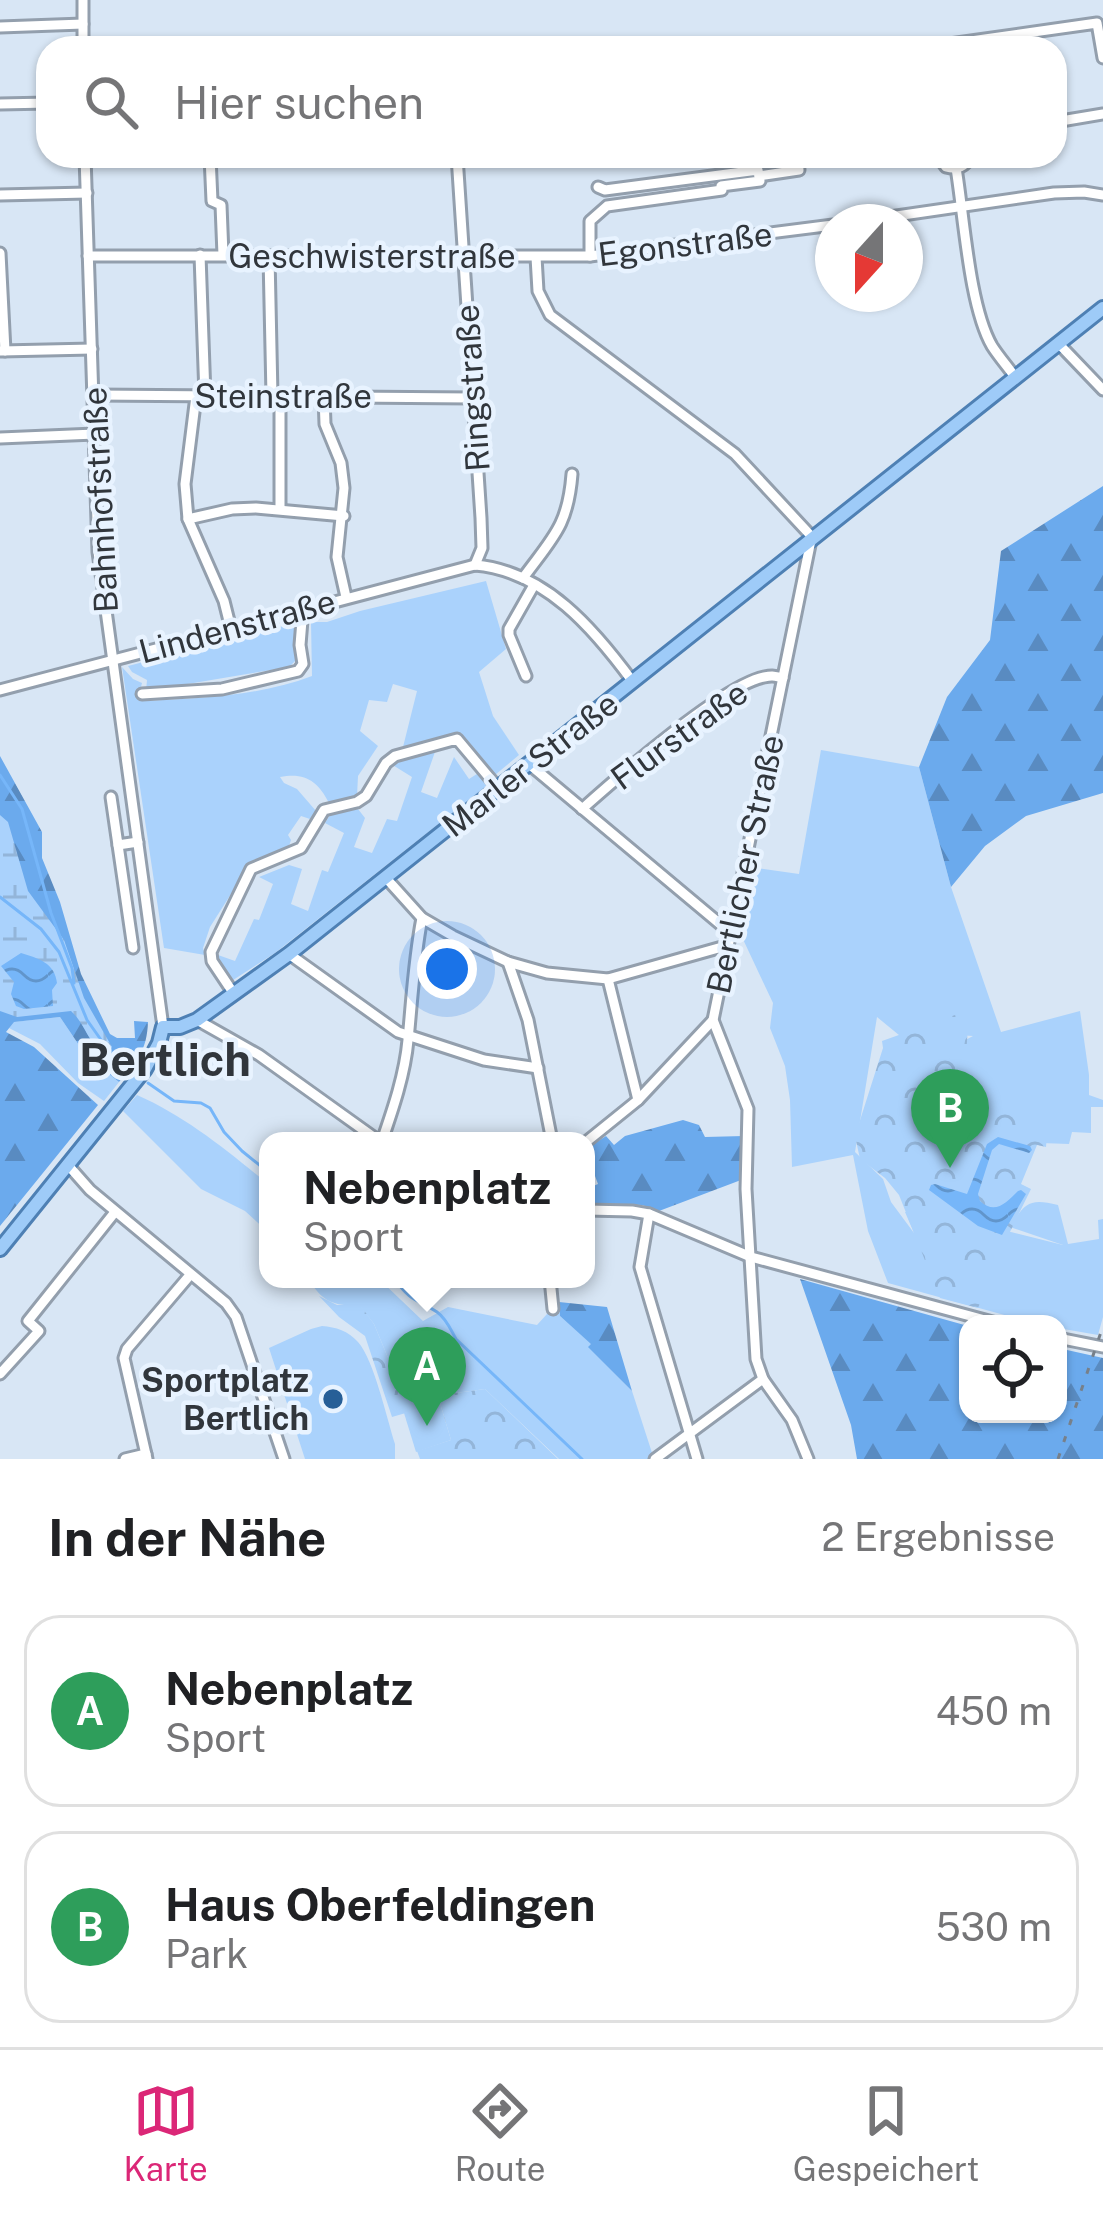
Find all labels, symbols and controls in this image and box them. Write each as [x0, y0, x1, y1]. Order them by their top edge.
search box [36, 36, 1067, 168]
icon: search [78, 69, 144, 135]
text: Hier suchen [174, 76, 424, 129]
north arrow [815, 204, 923, 312]
street label: Egonstraße [596, 214, 774, 274]
street label: Geschwisterstraße [228, 237, 516, 275]
street label: Ringstraße [447, 303, 497, 473]
street label: Steinstraße [194, 377, 372, 415]
street label: Bahnhofstraße [75, 386, 125, 614]
street label: Lindenstraße [135, 582, 339, 670]
street label: Flurstraße [603, 673, 755, 797]
street label: Marler Straße [435, 684, 625, 844]
street label: Bertlicher Straße [699, 731, 791, 997]
your location [417, 939, 477, 999]
district label: Bertlich [79, 1033, 251, 1086]
pin: B [911, 1069, 989, 1168]
popup [259, 1132, 595, 1288]
text: Nebenplatz [303, 1161, 551, 1214]
text: Sport [303, 1214, 404, 1260]
map controls [959, 1315, 1067, 1423]
button: locate [959, 1315, 1067, 1423]
pin: A [388, 1327, 466, 1426]
place label: Sportplatz Bertlich [141, 1361, 309, 1437]
marker: Sportplatz Bertlich [320, 1386, 346, 1412]
text: In der Nähe [48, 1508, 326, 1567]
text: 2 Ergebnisse [821, 1514, 1055, 1560]
text: Nebenplatz [165, 1662, 413, 1715]
text: A [76, 1688, 104, 1734]
text: 450 m [936, 1688, 1052, 1734]
text: Sport [165, 1715, 266, 1761]
text: Haus Oberfeldingen [165, 1878, 595, 1931]
text: B [77, 1904, 103, 1950]
text: 530 m [936, 1904, 1052, 1950]
text: Park [165, 1931, 248, 1977]
tab: Karte [124, 2078, 208, 2188]
tab: Route [455, 2078, 545, 2188]
tab: Gespeichert [793, 2078, 979, 2188]

